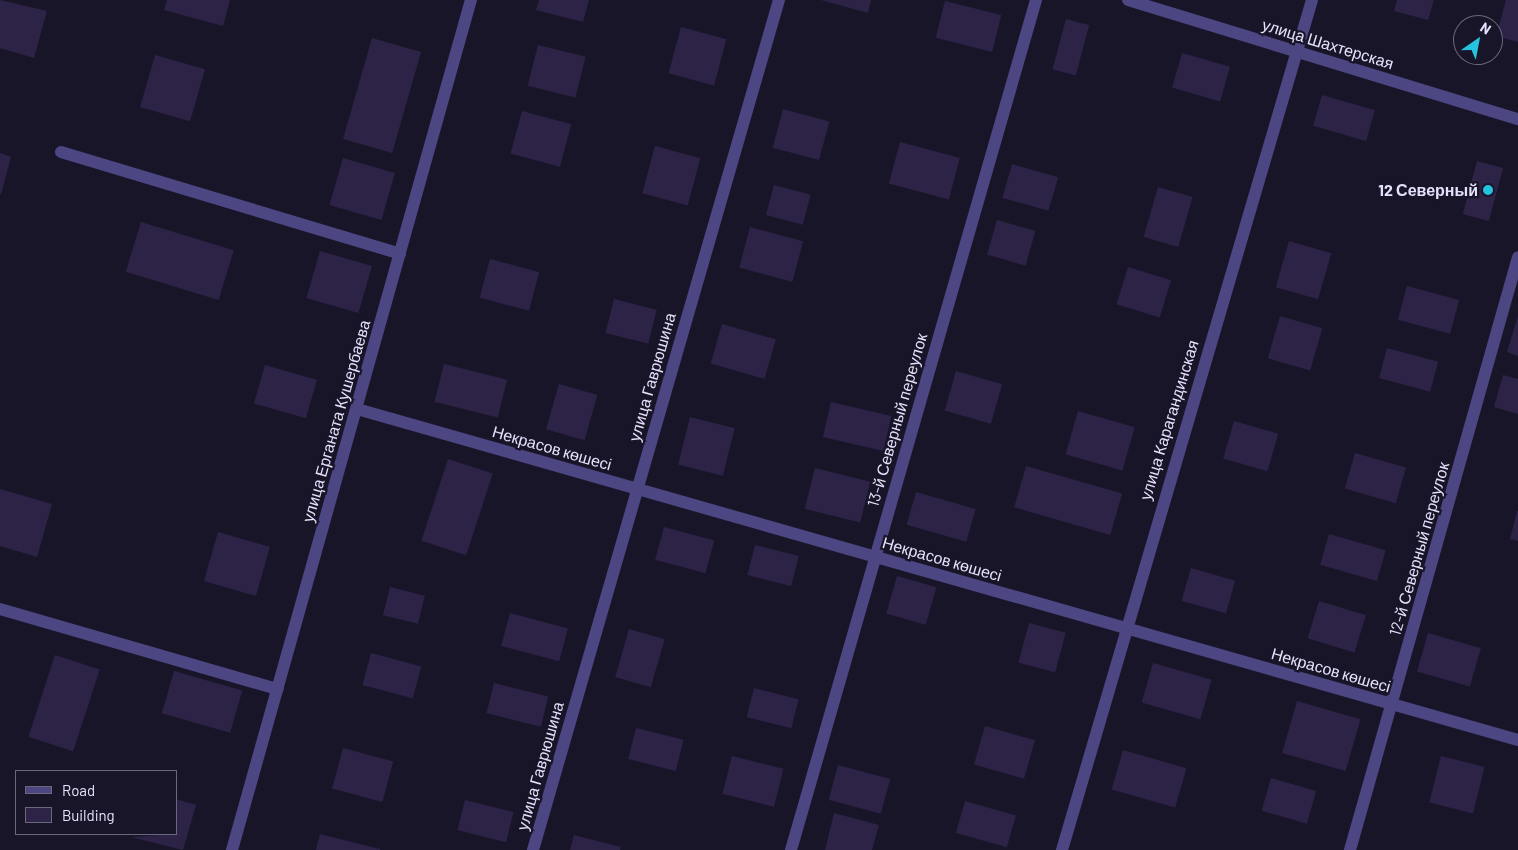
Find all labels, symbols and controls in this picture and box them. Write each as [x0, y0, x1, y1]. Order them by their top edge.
street label: улица Шахтерская [1260, 15, 1396, 73]
north arrow [1453, 15, 1503, 65]
text: N [1477, 18, 1494, 38]
place label: 12 Северный [1378, 180, 1478, 200]
marker: 12 Северный [1482, 184, 1494, 196]
street label: улица Гаврюшина [624, 311, 680, 443]
street label: улица Ерганата Кушербаева [298, 318, 374, 524]
street label: 13-й Северный переулок [863, 331, 931, 509]
street label: улица Карагандинская [1135, 338, 1203, 502]
street label: Некрасов көшесі [490, 422, 614, 474]
street label: 12-й Северный переулок [1385, 460, 1453, 638]
street label: Некрасов көшесі [880, 533, 1004, 585]
street label: Некрасов көшесі [1269, 644, 1393, 696]
street label: улица Гаврюшина [512, 700, 568, 832]
legend [15, 770, 178, 835]
text: Road [62, 781, 95, 799]
text: Building [62, 806, 115, 824]

